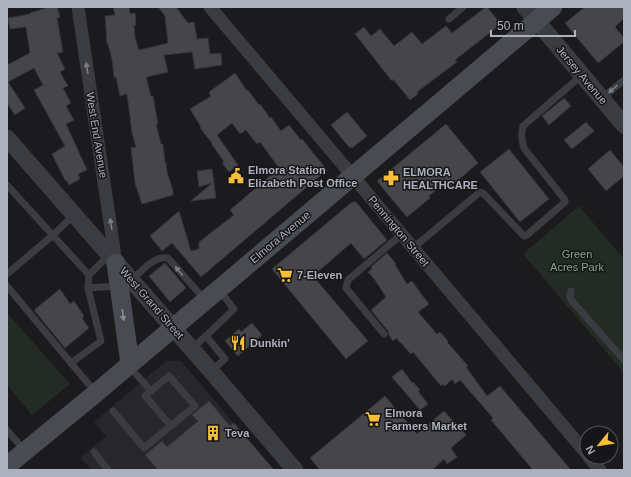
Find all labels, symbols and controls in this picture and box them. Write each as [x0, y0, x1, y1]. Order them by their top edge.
scale bar [491, 12, 575, 38]
text: 50 m [497, 19, 524, 33]
street label: Jersey Avenue [554, 44, 610, 106]
one-way arrow [84, 62, 90, 74]
one-way arrow [607, 85, 618, 94]
street label: West End Avenue [84, 91, 110, 179]
place label: Elmora Station Elizabeth Post Office [248, 164, 357, 189]
place label: ELMORA HEALTHCARE [403, 166, 478, 191]
public building icon: Elmora Station Elizabeth Post Office [227, 167, 245, 185]
pharmacy icon: ELMORA HEALTHCARE [382, 169, 400, 187]
street label: Pennington Street [366, 193, 432, 269]
street label: Elmora Avenue [248, 208, 312, 266]
one-way arrow [108, 218, 114, 230]
park label: Green Acres Park [550, 248, 604, 273]
street label: West Grand Street [118, 265, 186, 341]
one-way arrow [175, 266, 184, 276]
supermarket icon: 7-Eleven [276, 266, 294, 284]
place label: 7-Eleven [297, 269, 343, 281]
one-way arrow [120, 309, 126, 321]
restaurant icon: Dunkin' [229, 334, 247, 352]
place label: Dunkin' [250, 337, 290, 349]
place label: Elmora Farmers Market [385, 407, 467, 432]
supermarket icon: Elmora Farmers Market [364, 410, 382, 428]
building icon: Teva [204, 424, 222, 442]
north arrow [579, 425, 619, 465]
place label: Teva [225, 427, 250, 439]
text: N [583, 444, 598, 456]

